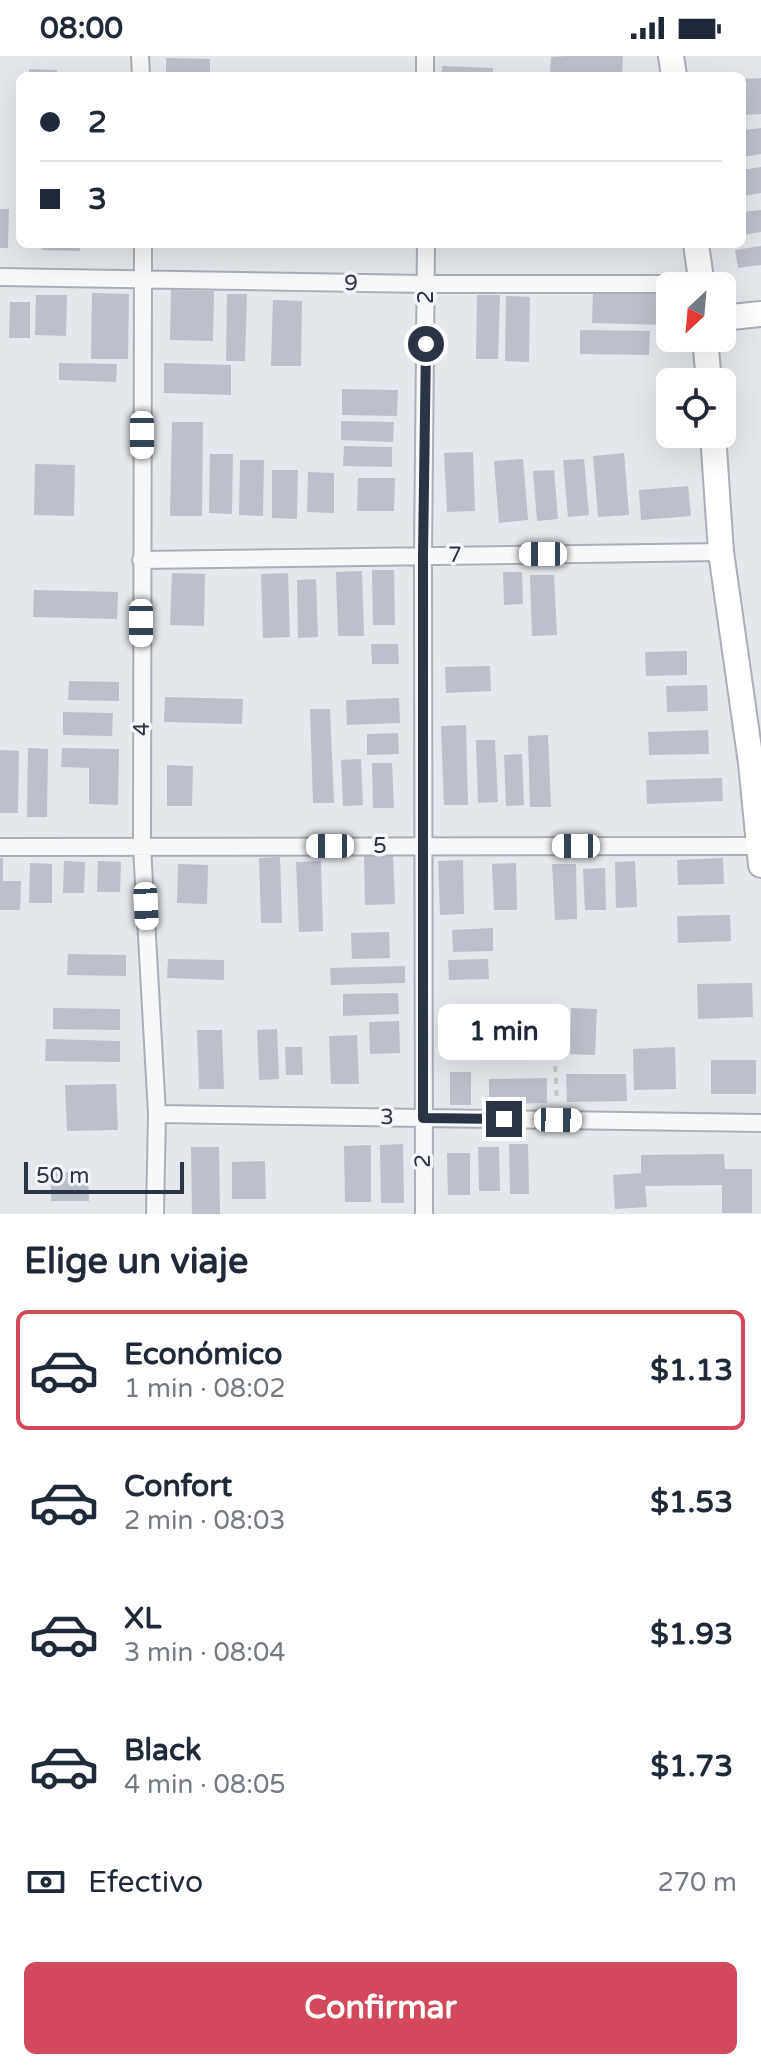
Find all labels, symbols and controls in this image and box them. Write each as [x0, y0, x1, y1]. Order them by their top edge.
text: 08:00 [40, 10, 123, 47]
text: 2 [88, 104, 107, 141]
text: 3 [88, 181, 107, 218]
street label: 9 [344, 270, 358, 296]
north arrow [656, 272, 736, 352]
map controls [656, 272, 736, 448]
street label: 2 [413, 290, 439, 304]
route start [408, 326, 444, 362]
button: locate [656, 368, 736, 448]
car [130, 411, 154, 459]
street label: 7 [448, 542, 462, 568]
car [519, 542, 567, 566]
car [129, 599, 153, 647]
street label: 4 [129, 722, 155, 736]
street label: 5 [373, 833, 387, 859]
car [306, 834, 354, 858]
car [552, 834, 600, 858]
car [133, 881, 159, 931]
callout: 1 min [438, 1003, 570, 1059]
text: 1 min [469, 1016, 539, 1047]
route end [486, 1101, 522, 1137]
street label: 3 [380, 1104, 394, 1130]
car [534, 1108, 582, 1132]
street label: 2 [410, 1154, 436, 1168]
scale bar [24, 1158, 184, 1194]
text: 50 m [36, 1163, 90, 1189]
text: Elige un viaje [24, 1240, 248, 1283]
icon: car [28, 1334, 100, 1406]
text: Económico [124, 1336, 282, 1373]
text: $1.13 [650, 1352, 733, 1389]
text: 1 min · 08:02 [124, 1373, 286, 1404]
icon: car [28, 1466, 100, 1538]
text: Confort [124, 1468, 232, 1505]
text: $1.53 [650, 1484, 733, 1521]
text: 2 min · 08:03 [124, 1505, 286, 1536]
icon: car [28, 1598, 100, 1670]
text: XL [124, 1600, 161, 1637]
text: $1.93 [650, 1616, 733, 1653]
text: 3 min · 08:04 [124, 1637, 286, 1668]
icon: car [28, 1730, 100, 1802]
text: Black [124, 1732, 201, 1769]
text: $1.73 [651, 1748, 733, 1785]
text: 4 min · 08:05 [124, 1769, 286, 1800]
icon: cash [24, 1860, 68, 1904]
text: Efectivo [88, 1864, 203, 1901]
text: 270 m [657, 1867, 737, 1898]
button: Confirmar [24, 1962, 737, 2054]

